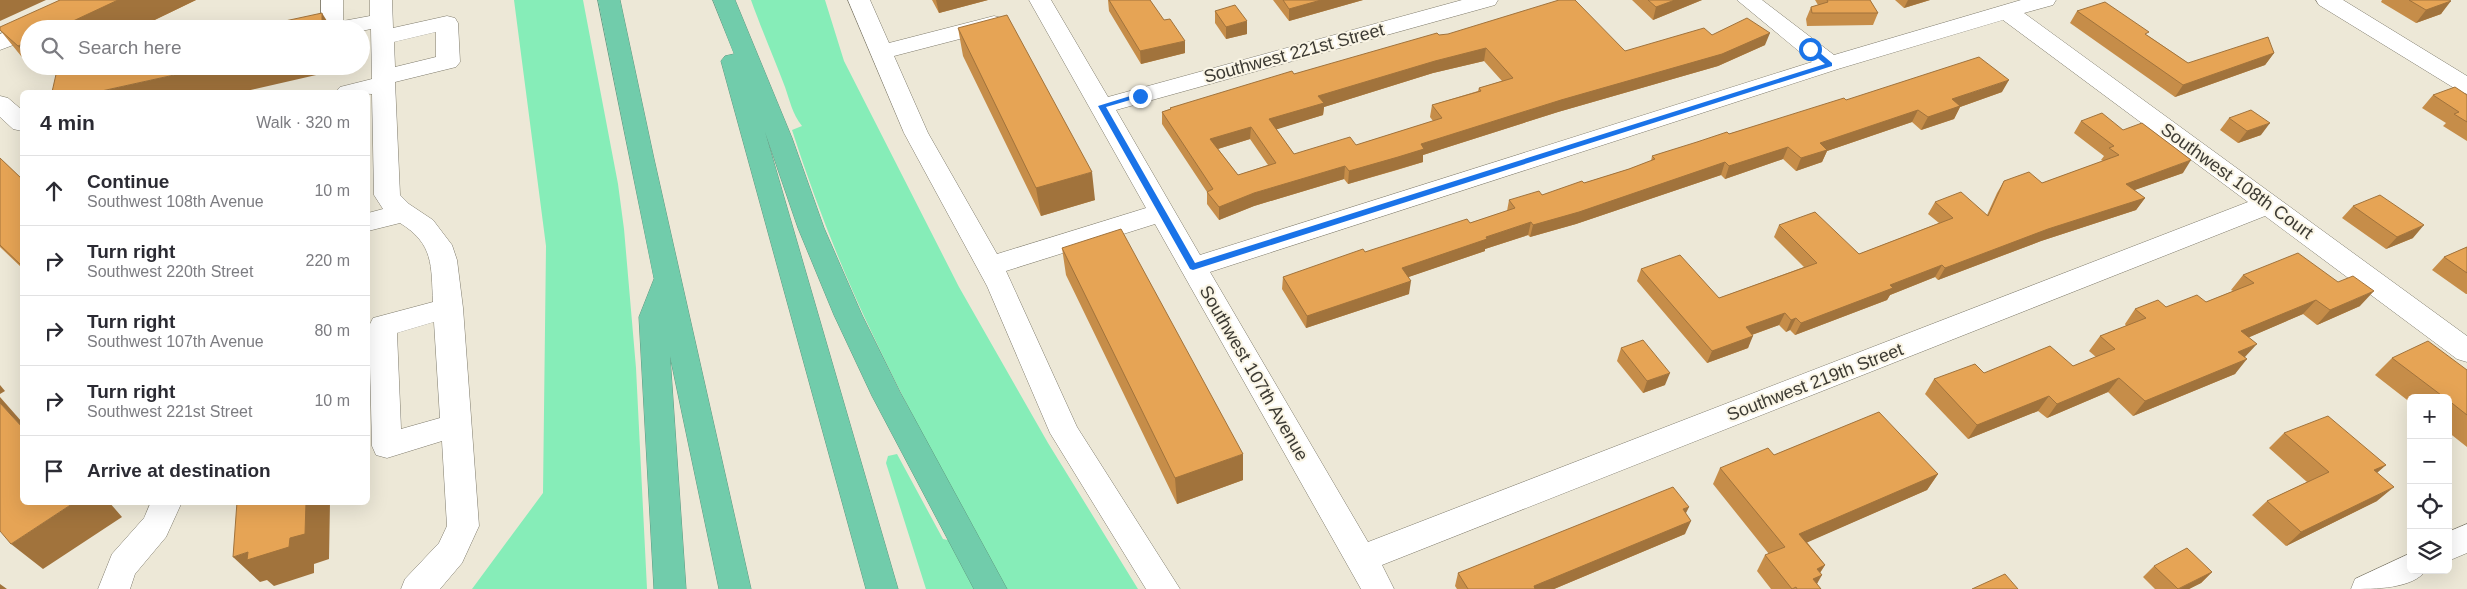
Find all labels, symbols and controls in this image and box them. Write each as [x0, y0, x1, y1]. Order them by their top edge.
street label: Southwest 221st Street [1202, 19, 1386, 87]
search box [20, 20, 370, 75]
icon: search [38, 34, 66, 62]
text: Search here [78, 37, 182, 58]
route start [1799, 38, 1822, 61]
route end [1129, 85, 1152, 108]
text: 4 min [40, 111, 95, 134]
text: Walk · 320 m [256, 114, 350, 131]
street label: Southwest 108th Court [2157, 119, 2317, 243]
text: Continue [87, 171, 169, 192]
icon: ahead [40, 177, 68, 205]
text: 10 m [314, 182, 350, 199]
text: Southwest 108th Avenue [87, 193, 264, 210]
text: Turn right [87, 241, 175, 262]
icon: right [40, 247, 68, 275]
text: 220 m [306, 252, 350, 269]
text: Southwest 220th Street [87, 263, 253, 280]
street label: Southwest 107th Avenue [1196, 282, 1312, 464]
text: Turn right [87, 311, 175, 332]
icon: right [40, 317, 68, 345]
text: 80 m [314, 322, 350, 339]
text: Southwest 107th Avenue [87, 333, 264, 350]
street label: Southwest 219th Street [1724, 339, 1906, 425]
text: Turn right [87, 381, 175, 402]
icon: right [40, 387, 68, 415]
text: 10 m [314, 392, 350, 409]
map controls [2407, 394, 2452, 574]
button: + [2407, 394, 2452, 439]
text: Southwest 221st Street [87, 403, 252, 420]
button: − [2407, 439, 2452, 484]
icon: arrive [40, 457, 68, 485]
text: Arrive at destination [87, 460, 271, 481]
button: locate [2407, 484, 2452, 529]
button: layers [2407, 529, 2452, 574]

